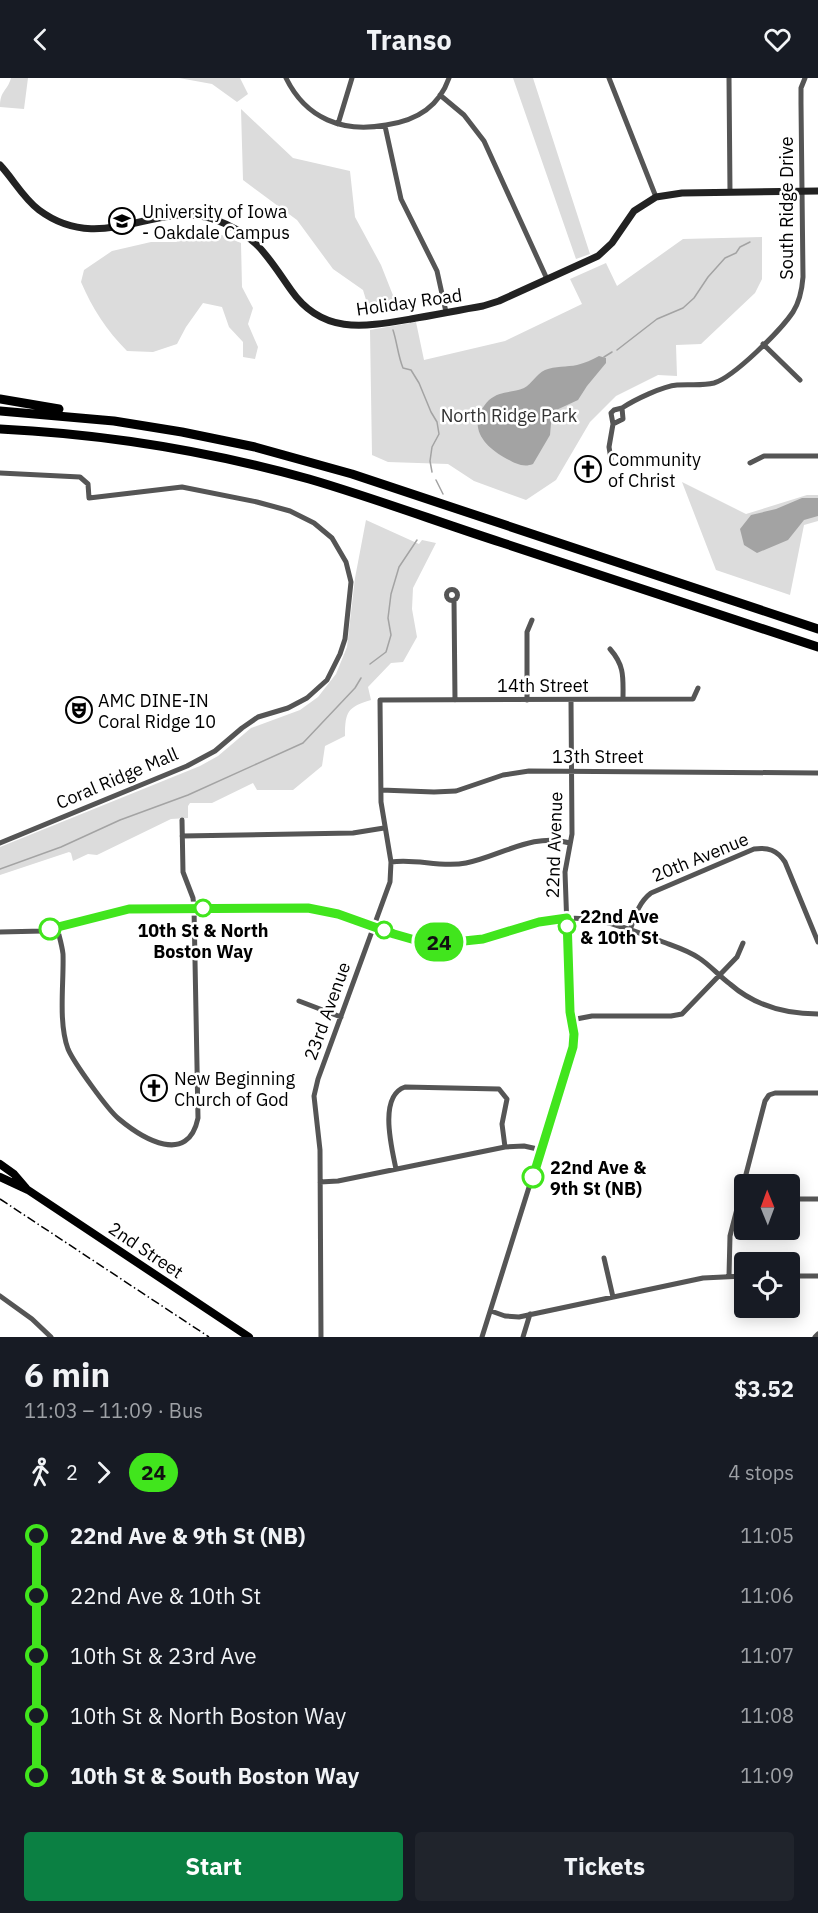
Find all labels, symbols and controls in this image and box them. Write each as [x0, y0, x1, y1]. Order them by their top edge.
text: Transo [366, 22, 452, 57]
icon: back [24, 23, 57, 56]
icon: heart [761, 23, 794, 56]
street label: South Ridge Drive [775, 136, 798, 280]
place label: University of Iowa - Oakdale Campus [142, 200, 290, 244]
school or university icon: University of Iowa - Oakdale Campus [107, 206, 137, 236]
street label: Holiday Road [355, 283, 463, 321]
park label: North Ridge Park [441, 404, 578, 427]
place label: Community of Christ [608, 448, 701, 492]
church icon: Community of Christ [573, 454, 603, 484]
street label: 14th Street [497, 674, 589, 697]
place label: AMC DINE-IN Coral Ridge 10 [98, 689, 216, 733]
theatre icon: AMC DINE-IN Coral Ridge 10 [64, 695, 94, 725]
street label: Coral Ridge Mall [52, 742, 182, 814]
street label: 13th Street [552, 745, 644, 768]
street label: 22nd Avenue [541, 791, 567, 899]
street label: 20th Avenue [648, 827, 752, 887]
marker: 10th St & North Boston Way [194, 899, 212, 917]
place label: 22nd Ave & 10th St [580, 905, 659, 949]
marker: 22nd Ave & 10th St [558, 917, 576, 935]
unlabelled marker [39, 918, 61, 940]
place label: 10th St & North Boston Way [137, 919, 269, 963]
unlabelled marker [375, 921, 393, 939]
line badge: 24 [412, 922, 466, 962]
text: 24 [426, 928, 452, 956]
street label: 23rd Avenue [299, 959, 355, 1063]
place label: New Beginning Church of God [174, 1067, 295, 1111]
church icon: New Beginning Church of God [139, 1073, 169, 1103]
place label: 22nd Ave & 9th St (NB) [550, 1156, 646, 1200]
marker: 22nd Ave & 9th St (NB) [522, 1166, 544, 1188]
north arrow [734, 1174, 800, 1240]
map controls [734, 1174, 800, 1318]
street label: 2nd Street [104, 1217, 188, 1283]
button: locate [734, 1252, 800, 1318]
text: 6 min [24, 1353, 110, 1396]
text: $3.52 [734, 1374, 794, 1403]
text: 11:03 – 11:09 · Bus [24, 1397, 203, 1424]
icon: walk [24, 1456, 57, 1489]
icon: forward [87, 1456, 120, 1489]
text: 24 [141, 1458, 166, 1486]
text: 2 [66, 1459, 78, 1486]
text: 4 stops [728, 1459, 794, 1486]
text: 22nd Ave & 9th St (NB) [70, 1521, 305, 1550]
text: 11:05 [740, 1522, 794, 1549]
text: 22nd Ave & 10th St [70, 1581, 261, 1610]
text: 11:06 [740, 1582, 794, 1609]
text: 10th St & 23rd Ave [70, 1641, 257, 1670]
text: 11:07 [740, 1642, 794, 1669]
text: 10th St & North Boston Way [70, 1701, 346, 1730]
text: 11:08 [740, 1702, 794, 1729]
text: 10th St & South Boston Way [70, 1761, 359, 1790]
text: 11:09 [740, 1762, 794, 1789]
button: Start [24, 1832, 403, 1901]
button: Tickets [415, 1832, 794, 1901]

